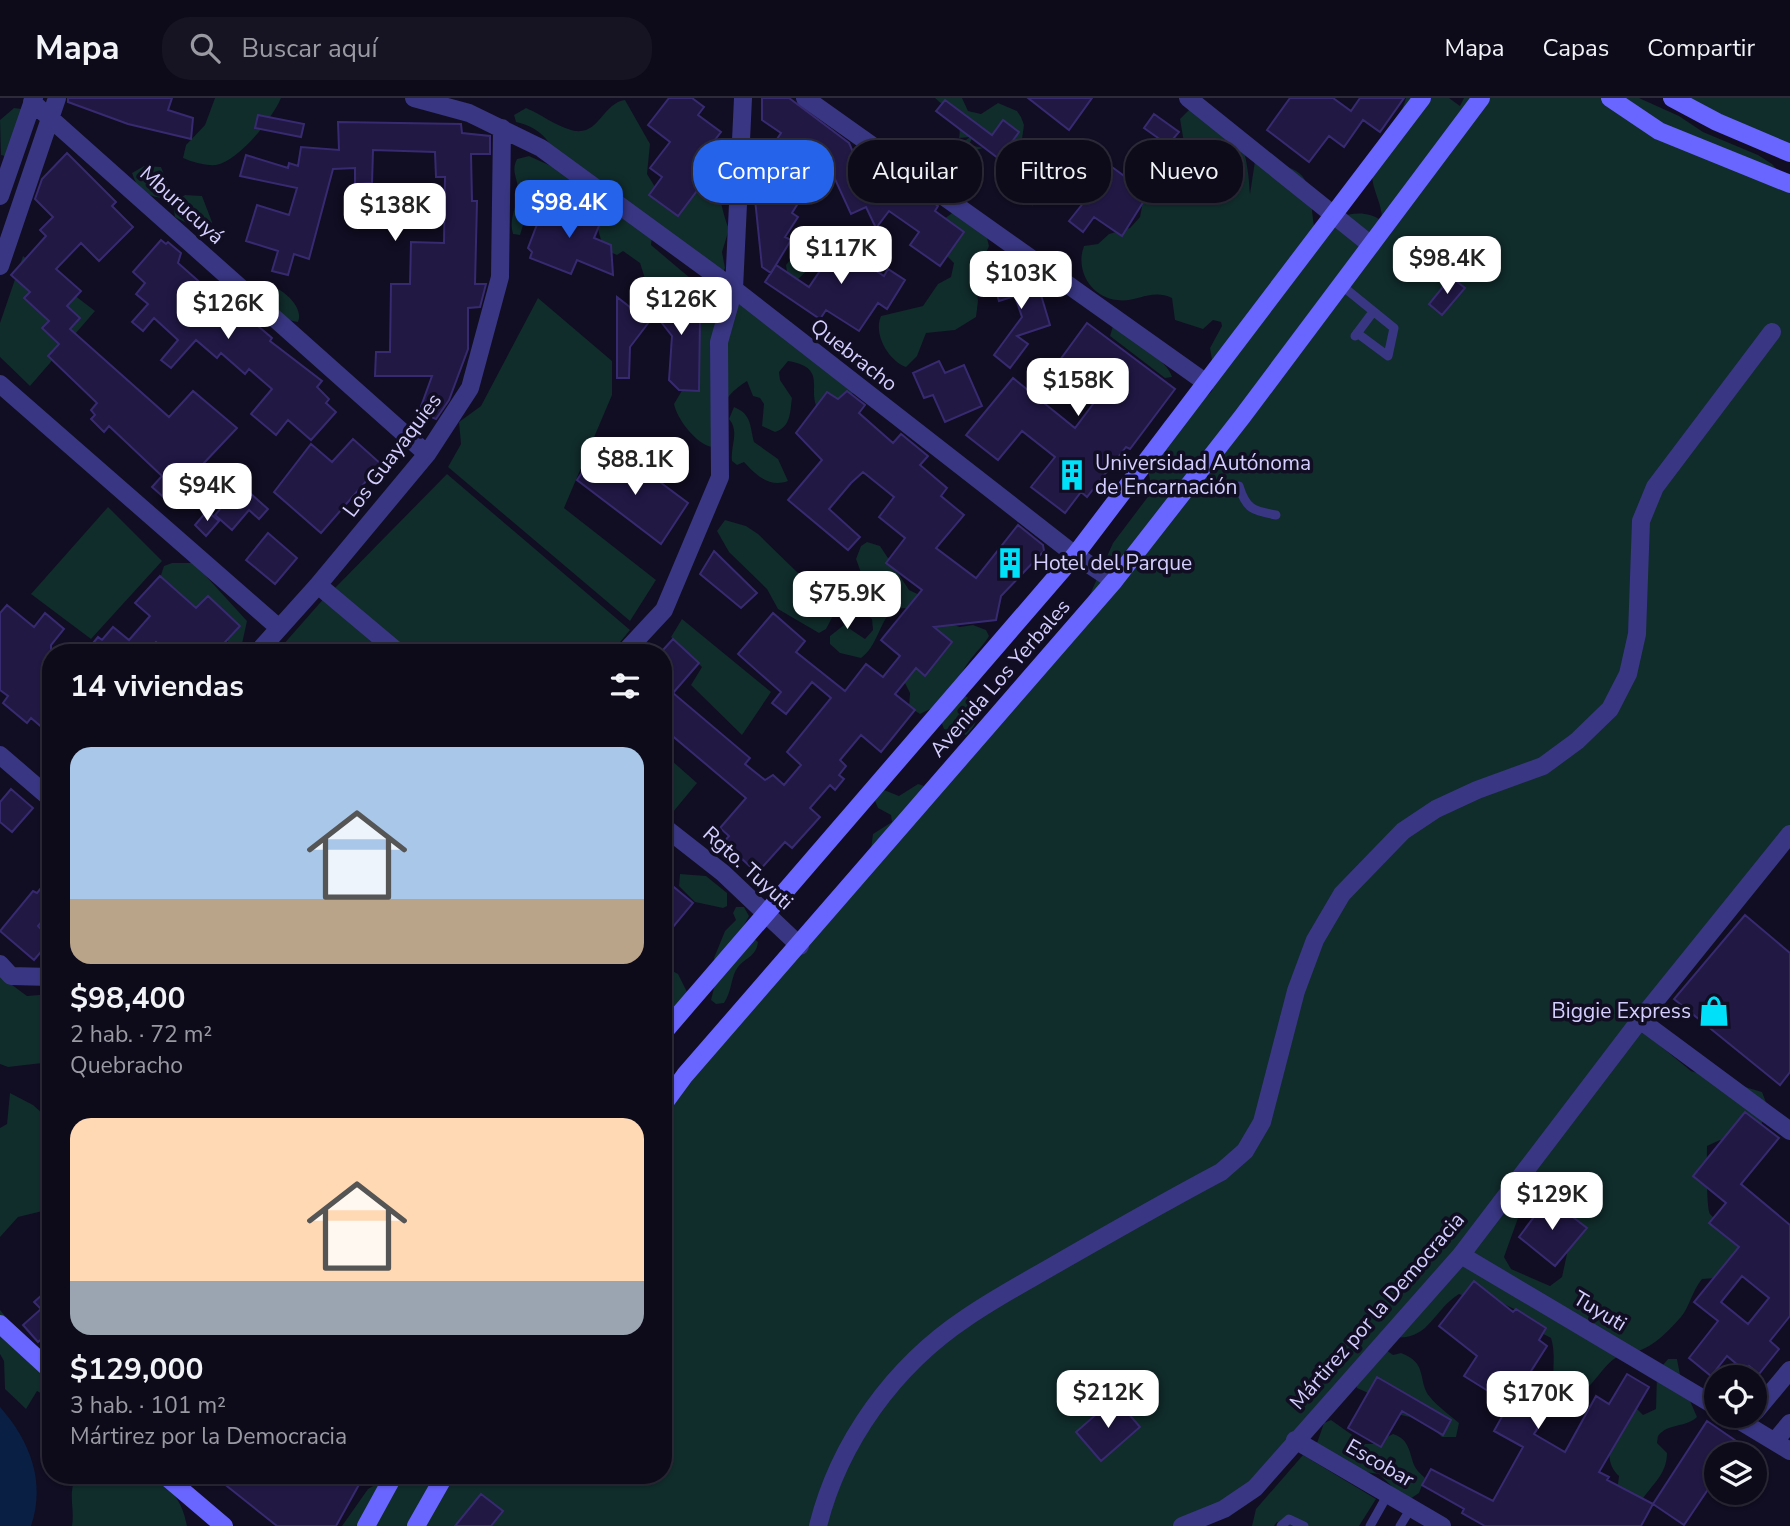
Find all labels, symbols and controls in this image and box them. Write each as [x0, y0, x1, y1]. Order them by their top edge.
search box [162, 17, 652, 80]
text: Mapa [35, 26, 120, 71]
icon: search [186, 29, 224, 67]
text: Buscar aquí [242, 31, 377, 66]
text: Mapa [1445, 32, 1505, 64]
text: Capas [1543, 32, 1609, 64]
text: Compartir [1647, 32, 1755, 64]
chip: Comprar [693, 140, 834, 203]
chip: Alquilar [848, 140, 982, 203]
chip: Filtros [996, 140, 1111, 203]
chip: Nuevo [1125, 140, 1243, 203]
street label: Mburucuyá [134, 160, 230, 250]
pin: $98.4K [512, 180, 626, 240]
pin: $138K [346, 184, 444, 243]
text: $98.4K [531, 187, 607, 218]
text: $138K [360, 190, 430, 221]
pin: $117K [792, 226, 890, 286]
text: $117K [806, 233, 876, 264]
pin: $98.4K [1390, 236, 1504, 296]
text: $98.4K [1409, 243, 1485, 274]
pin: $103K [972, 252, 1070, 311]
text: $103K [986, 258, 1056, 289]
pin: $126K [632, 278, 730, 337]
pin: $126K [179, 282, 277, 341]
text: $126K [646, 284, 716, 315]
text: $126K [193, 288, 263, 319]
street label: Quebracho [805, 312, 903, 398]
pin: $158K [1029, 358, 1127, 418]
text: $158K [1043, 365, 1113, 396]
street label: Los Guayaquies [336, 387, 448, 523]
pin: $88.1K [578, 438, 692, 497]
text: $88.1K [597, 444, 673, 475]
place label: Universidad Autónoma de Encarnación [1095, 449, 1311, 501]
building icon: Universidad Autónoma de Encarnación [1055, 458, 1089, 492]
pin: $94K [166, 464, 248, 523]
text: $94K [179, 470, 235, 501]
building icon: Hotel del Parque [993, 546, 1027, 580]
place label: Hotel del Parque [1033, 549, 1192, 577]
pin: $75.9K [790, 572, 904, 631]
text: $75.9K [809, 578, 885, 609]
street label: Avenida Los Yerbales [924, 593, 1076, 763]
text: 14 viviendas [70, 666, 244, 707]
icon: filters [606, 667, 644, 705]
icon: home [294, 792, 420, 918]
street label: Rgto. Tuyuti [697, 820, 799, 916]
text: $98,400 [70, 978, 185, 1019]
shop icon: Biggie Express [1697, 994, 1731, 1028]
place label: Biggie Express [1552, 997, 1691, 1025]
text: 2 hab. · 72 m² [70, 1019, 212, 1050]
text: Quebracho [70, 1050, 183, 1081]
icon: home [294, 1163, 420, 1289]
pin: $129K [1503, 1172, 1601, 1232]
text: $129K [1517, 1179, 1587, 1210]
street label: Mártirez por la Democracia [1283, 1206, 1471, 1416]
street label: Tuyuti [1568, 1284, 1632, 1338]
text: $129,000 [70, 1349, 203, 1390]
map controls [1704, 1365, 1767, 1505]
button: locate [1704, 1365, 1767, 1428]
pin: $212K [1059, 1370, 1157, 1430]
pin: $170K [1489, 1372, 1587, 1431]
text: $212K [1073, 1377, 1143, 1408]
text: $170K [1503, 1378, 1573, 1409]
text: 3 hab. · 101 m² [70, 1390, 226, 1421]
text: Mártirez por la Democracia [70, 1421, 347, 1452]
street label: Escobar [1341, 1432, 1420, 1494]
button: layers [1704, 1442, 1767, 1505]

